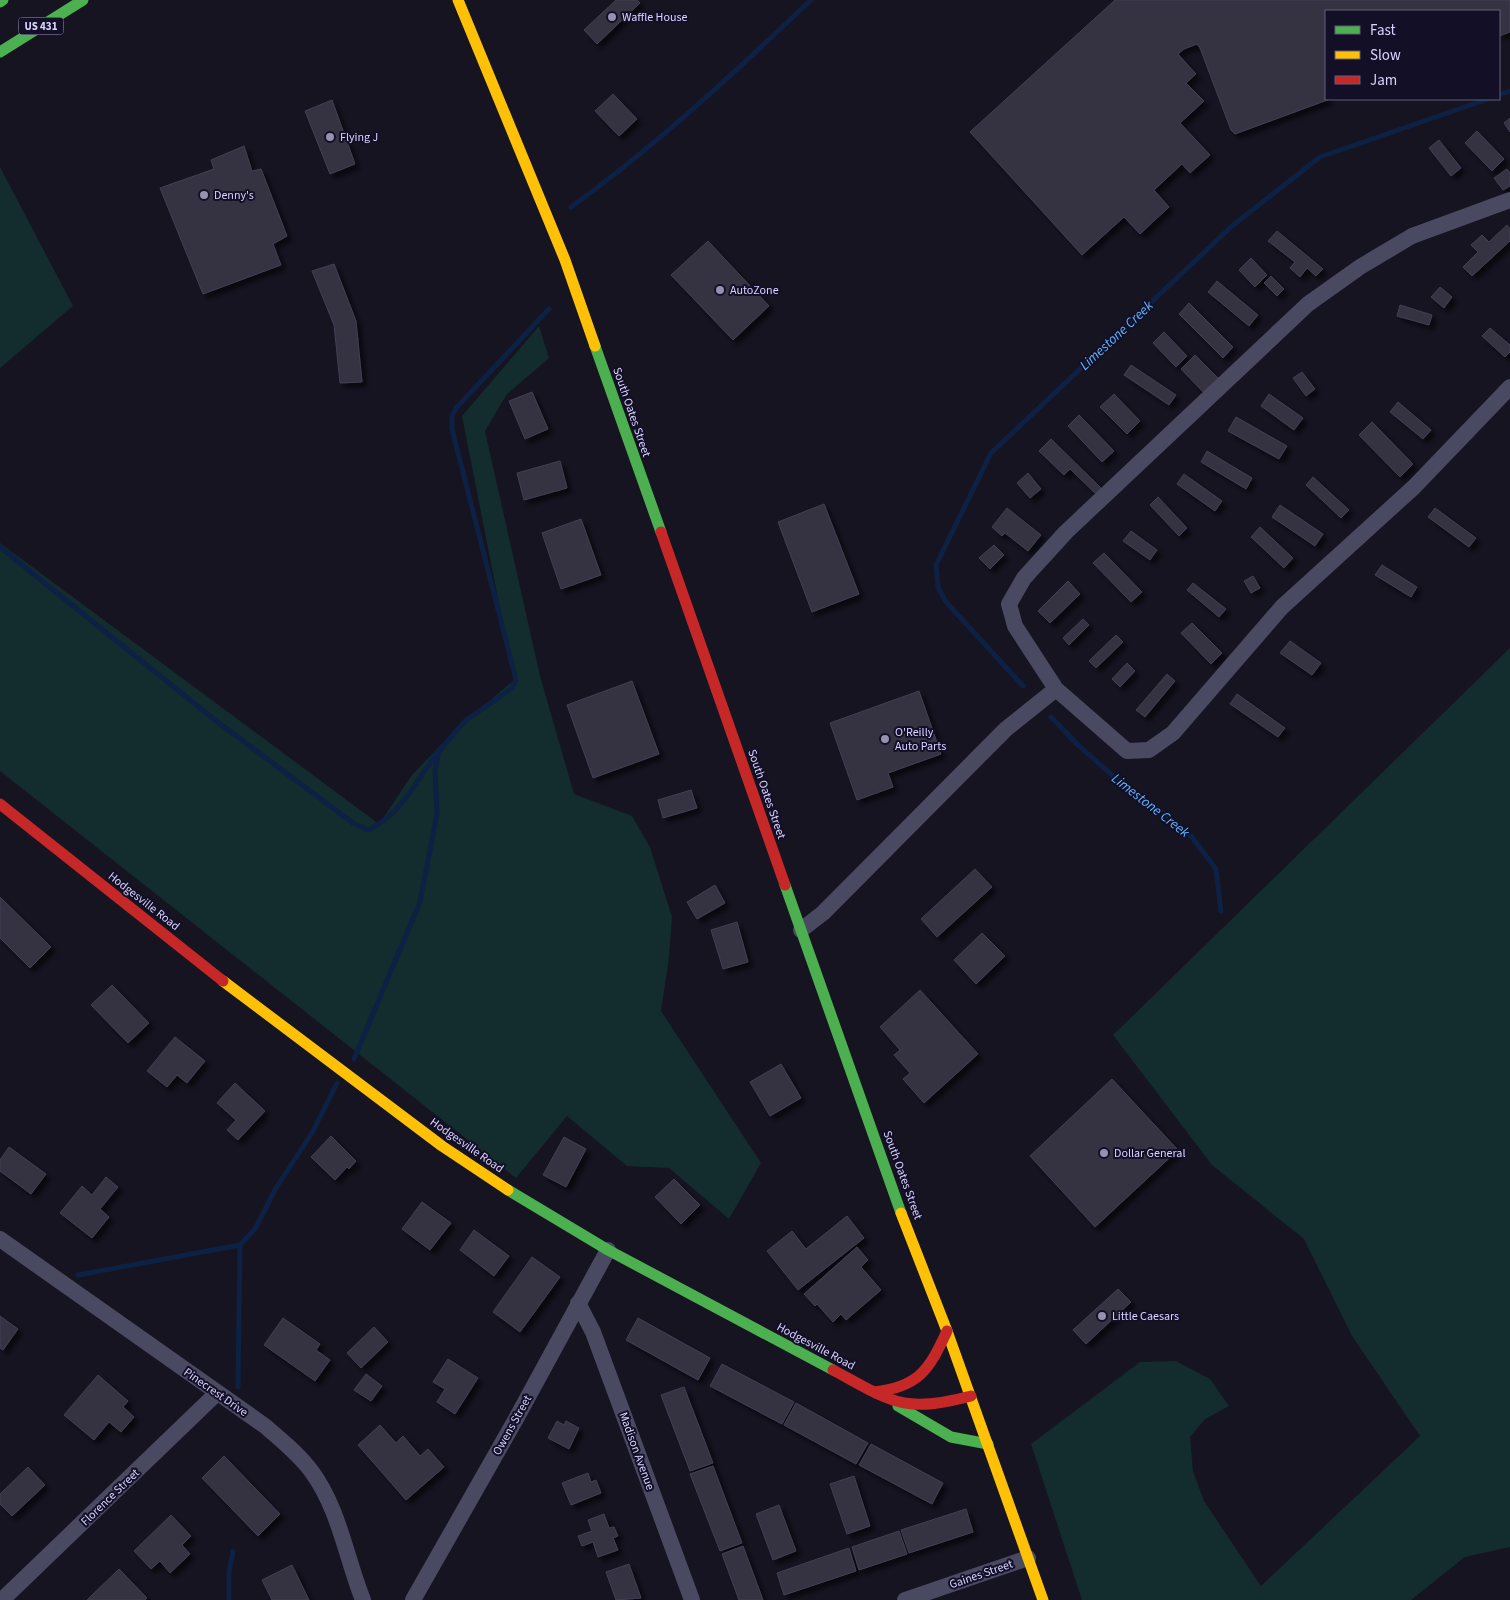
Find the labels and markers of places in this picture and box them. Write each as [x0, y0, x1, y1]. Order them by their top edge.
place label: Waffle House [622, 9, 688, 26]
marker: Waffle House [606, 11, 618, 23]
place label: Flying J [340, 129, 378, 146]
marker: Flying J [324, 131, 336, 143]
place label: Denny's [214, 187, 254, 204]
marker: Denny's [198, 189, 210, 201]
place label: AutoZone [730, 282, 779, 299]
marker: AutoZone [714, 284, 726, 296]
place label: O'Reilly Auto Parts [895, 724, 946, 755]
marker: O'Reilly Auto Parts [879, 733, 891, 745]
place label: Dollar General [1114, 1145, 1185, 1162]
marker: Dollar General [1098, 1147, 1110, 1159]
place label: Little Caesars [1112, 1308, 1179, 1325]
marker: Little Caesars [1096, 1310, 1108, 1322]

